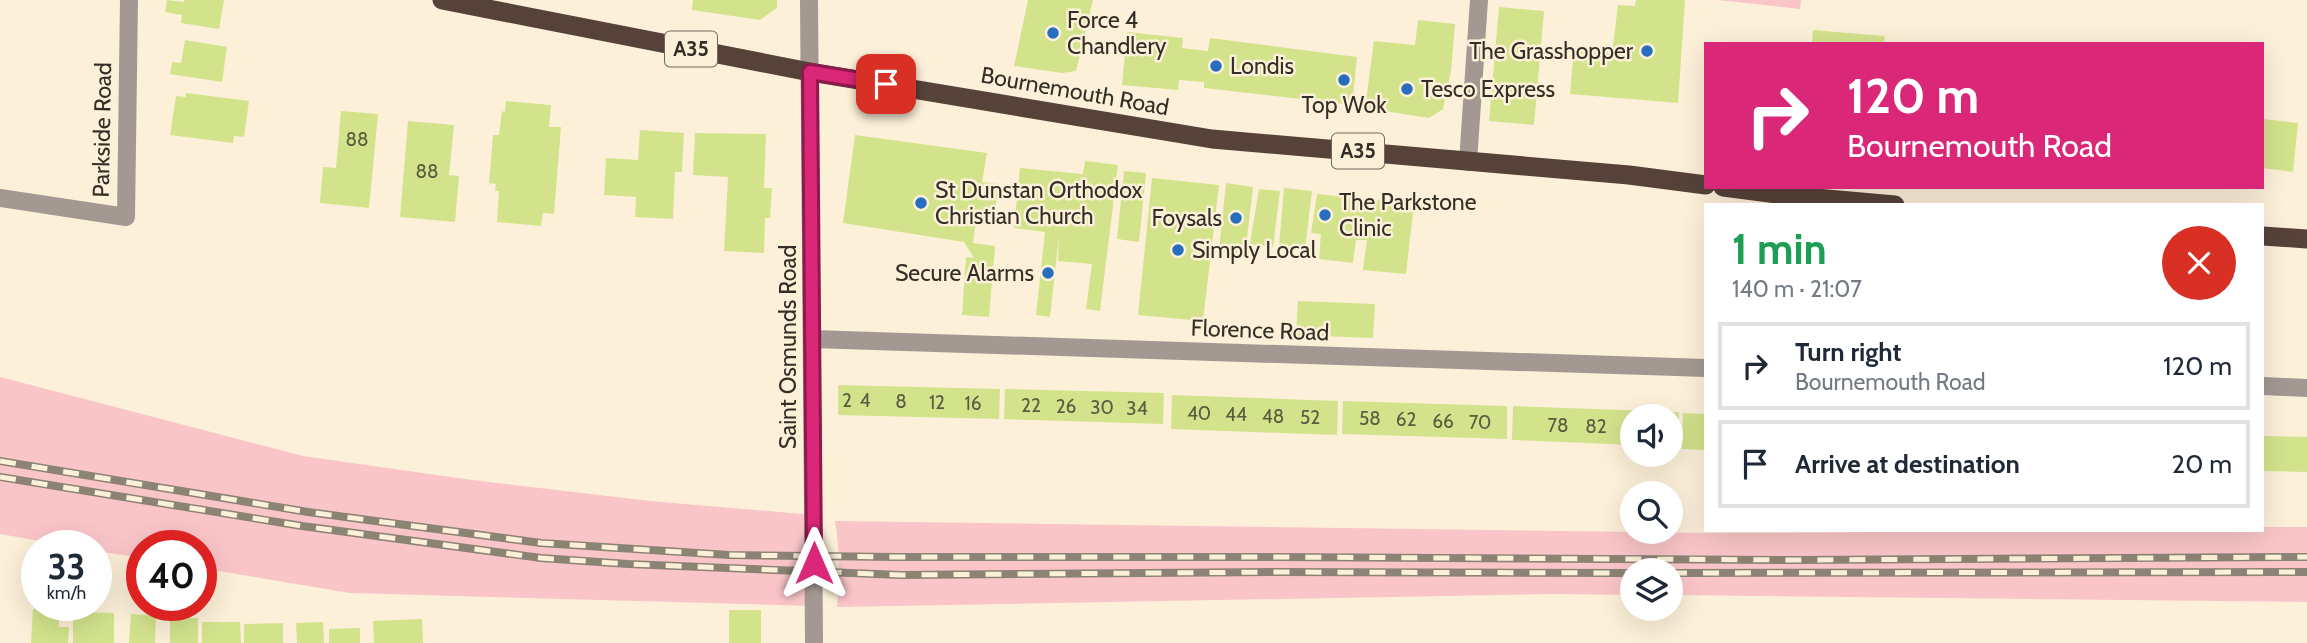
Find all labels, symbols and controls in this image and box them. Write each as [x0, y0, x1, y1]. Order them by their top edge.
place label: Force 4 Chandlery [1067, 6, 1167, 60]
marker: Force 4 Chandlery [1045, 25, 1061, 41]
road number: A35 [665, 32, 717, 66]
place label: The Grasshopper [1469, 37, 1634, 65]
marker: The Grasshopper [1639, 43, 1655, 59]
place label: Londis [1230, 52, 1294, 80]
pin [856, 54, 916, 114]
marker: Londis [1208, 58, 1224, 74]
street label: Bournemouth Road [979, 61, 1171, 121]
street label: Parkside Road [87, 62, 117, 198]
icon: arrive [867, 65, 905, 103]
text: 120 m [1847, 66, 1979, 125]
icon: right [1732, 70, 1823, 161]
marker: Top Wok [1336, 72, 1352, 88]
place label: Tesco Express [1421, 75, 1555, 103]
marker: Tesco Express [1399, 81, 1415, 97]
place label: Top Wok [1302, 91, 1387, 119]
text: Bournemouth Road [1847, 126, 2112, 165]
house number: 88 [345, 128, 369, 151]
road number: A35 [1332, 134, 1384, 168]
house number: 88 [415, 160, 439, 183]
place label: St Dunstan Orthodox Christian Church [935, 176, 1143, 230]
place label: The Parkstone Clinic [1339, 188, 1477, 242]
marker: St Dunstan Orthodox Christian Church [913, 195, 929, 211]
place label: Foysals [1152, 204, 1222, 232]
marker: The Parkstone Clinic [1317, 207, 1333, 223]
marker: Foysals [1228, 210, 1244, 226]
text: 1 min [1732, 223, 1827, 275]
button: close [2162, 226, 2236, 300]
place label: Simply Local [1192, 236, 1317, 264]
marker: Simply Local [1170, 242, 1186, 258]
street label: Saint Osmunds Road [774, 245, 802, 449]
place label: Secure Alarms [895, 259, 1034, 287]
marker: Secure Alarms [1040, 265, 1056, 281]
text: 140 m · 21:07 [1732, 275, 1862, 303]
street label: Florence Road [1190, 314, 1330, 346]
text: Turn right [1795, 336, 1901, 368]
icon: right [1736, 347, 1774, 385]
text: 120 m [2163, 350, 2232, 382]
text: Bournemouth Road [1795, 368, 1985, 396]
house number: 2 [842, 389, 852, 412]
house number: 4 [860, 389, 871, 412]
house number: 8 [895, 390, 907, 413]
house number: 12 [929, 391, 945, 414]
house number: 16 [965, 392, 982, 415]
house number: 22 [1021, 394, 1041, 417]
house number: 26 [1056, 395, 1076, 418]
house number: 30 [1090, 396, 1114, 419]
house number: 34 [1126, 397, 1148, 420]
house number: 40 [1187, 402, 1211, 425]
house number: 44 [1225, 403, 1247, 426]
map controls [1620, 404, 1683, 621]
button: sound [1620, 404, 1683, 467]
house number: 48 [1262, 405, 1284, 428]
house number: 52 [1300, 406, 1320, 429]
house number: 58 [1359, 407, 1381, 430]
house number: 62 [1396, 408, 1416, 431]
house number: 66 [1432, 410, 1454, 433]
house number: 70 [1469, 411, 1491, 434]
house number: 78 [1547, 414, 1569, 437]
house number: 82 [1585, 415, 1607, 438]
icon: arrive [1736, 445, 1774, 483]
text: Arrive at destination [1795, 448, 2020, 480]
text: 20 m [2172, 448, 2232, 480]
button: search [1620, 481, 1683, 544]
position arrow [777, 526, 851, 600]
speed limit sign: 40 [126, 530, 217, 621]
text: 33 [48, 545, 85, 588]
button: layers [1620, 558, 1683, 621]
text: km/h [47, 582, 86, 604]

